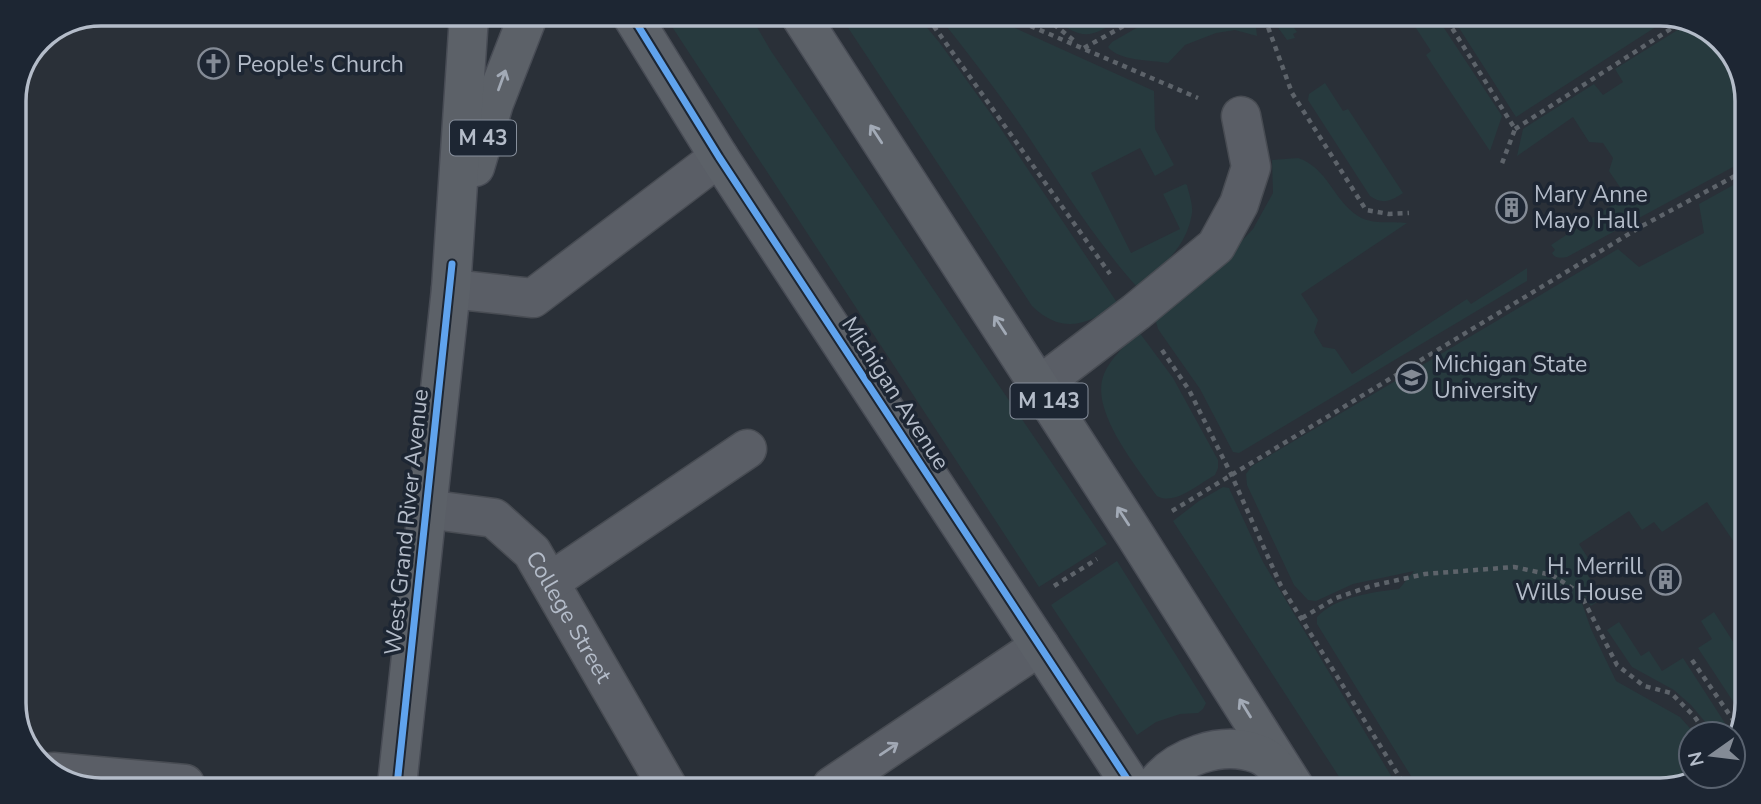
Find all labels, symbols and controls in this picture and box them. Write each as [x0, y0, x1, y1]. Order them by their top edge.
church icon: People's Church [197, 47, 231, 81]
place label: People's Church [237, 49, 404, 80]
one-way arrow [497, 70, 509, 92]
road number: M 43 [450, 120, 516, 156]
one-way arrow [869, 125, 883, 144]
place label: Mary Anne Mayo Hall [1534, 179, 1648, 236]
building icon: Mary Anne Mayo Hall [1494, 190, 1528, 224]
street label: Michigan Avenue [834, 311, 957, 476]
one-way arrow [992, 316, 1007, 335]
place label: Michigan State University [1434, 349, 1587, 406]
school or university icon: Michigan State University [1394, 360, 1428, 394]
road number: M 143 [1010, 384, 1088, 418]
street label: West Grand River Avenue [377, 387, 436, 657]
one-way arrow [1116, 507, 1131, 526]
street label: College Street [518, 545, 620, 689]
place label: H. Merrill Wills House [1515, 551, 1643, 608]
building icon: H. Merrill Wills House [1649, 562, 1683, 596]
one-way arrow [1237, 699, 1251, 719]
north arrow [1677, 720, 1747, 790]
one-way arrow [878, 741, 898, 755]
text: N [1682, 749, 1711, 769]

